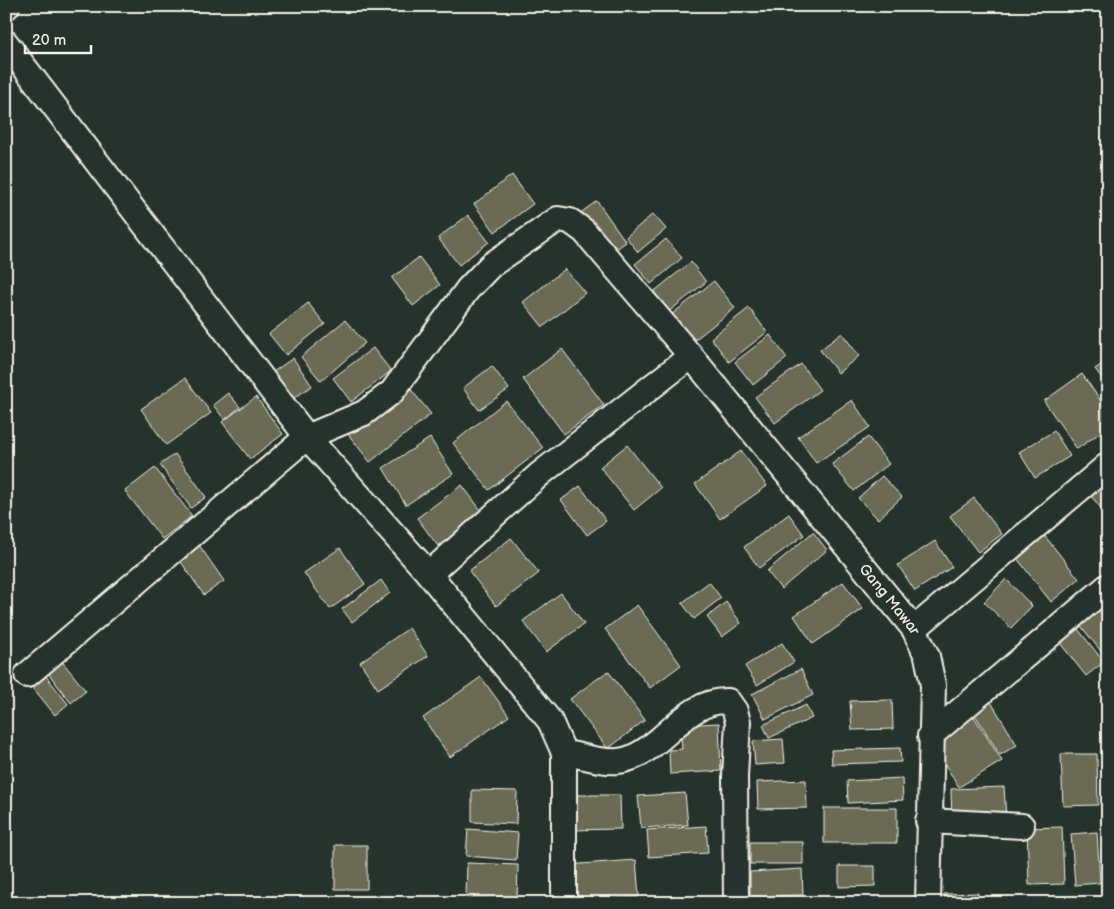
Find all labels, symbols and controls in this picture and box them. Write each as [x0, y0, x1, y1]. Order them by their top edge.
scale bar [25, 22, 91, 54]
text: 20 m [32, 31, 66, 50]
street label: Gang Mawar [855, 560, 925, 638]

